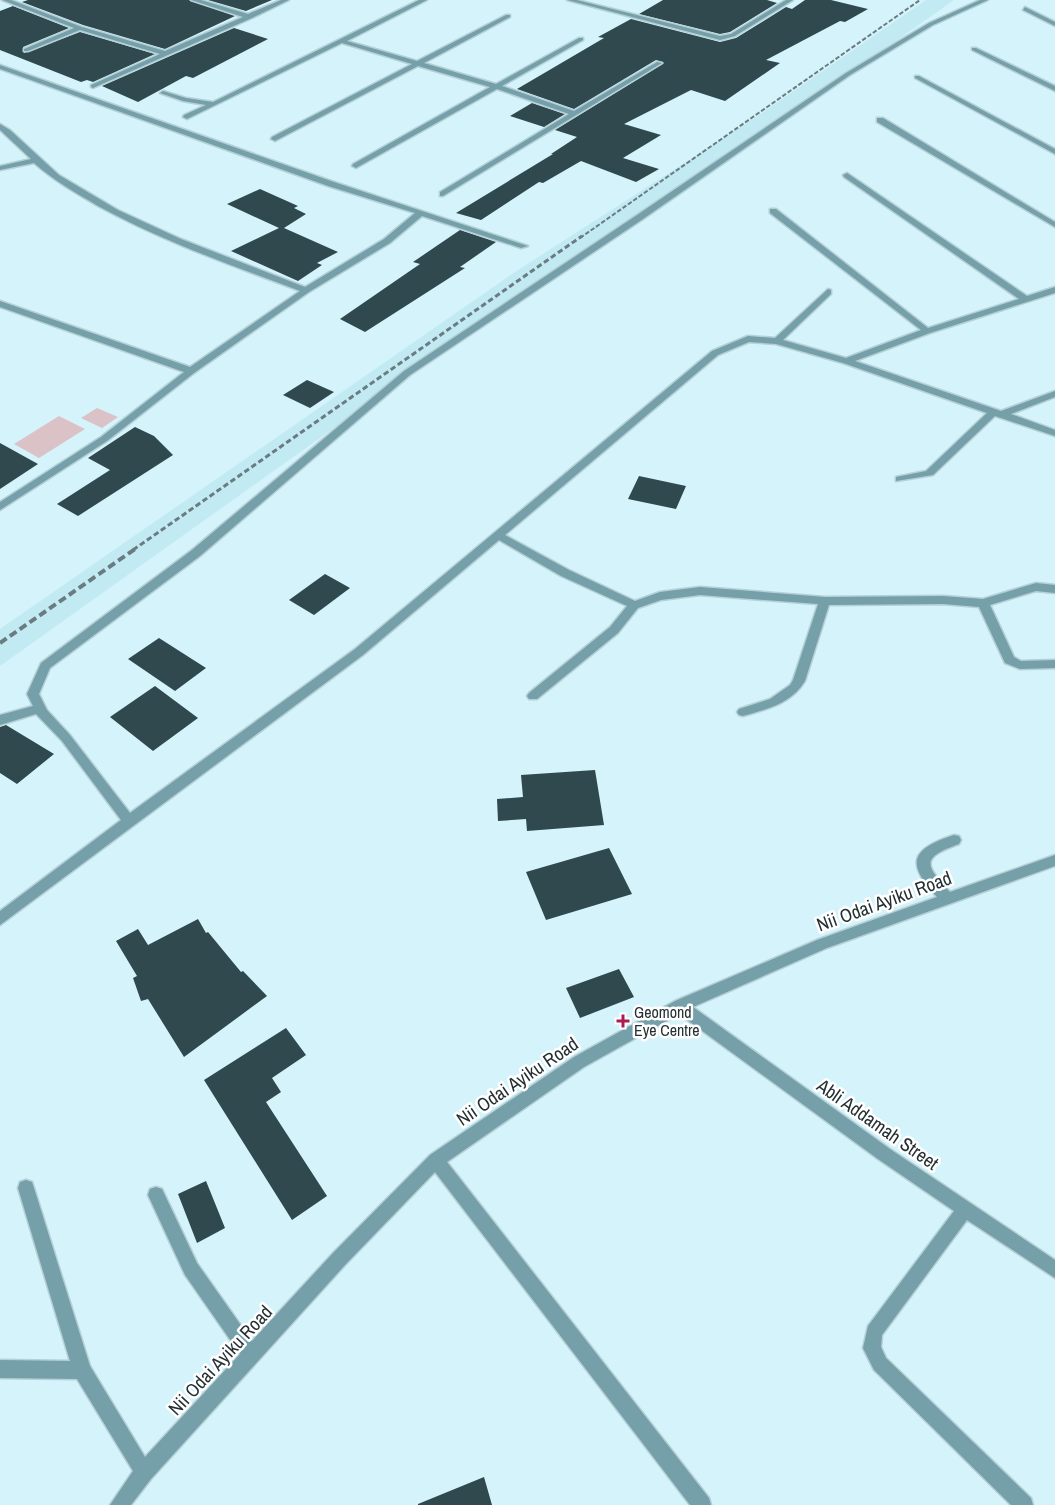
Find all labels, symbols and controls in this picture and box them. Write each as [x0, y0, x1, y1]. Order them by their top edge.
street label: Nii Odai Ayiku Road [813, 865, 955, 937]
place label: Geomond Eye Centre [634, 1001, 700, 1041]
marker: Geomond Eye Centre [616, 1014, 630, 1028]
street label: Nii Odai Ayiku Road [451, 1031, 583, 1131]
street label: Abli Addamah Street [811, 1072, 945, 1176]
street label: Nii Odai Ayiku Road [162, 1299, 278, 1421]

